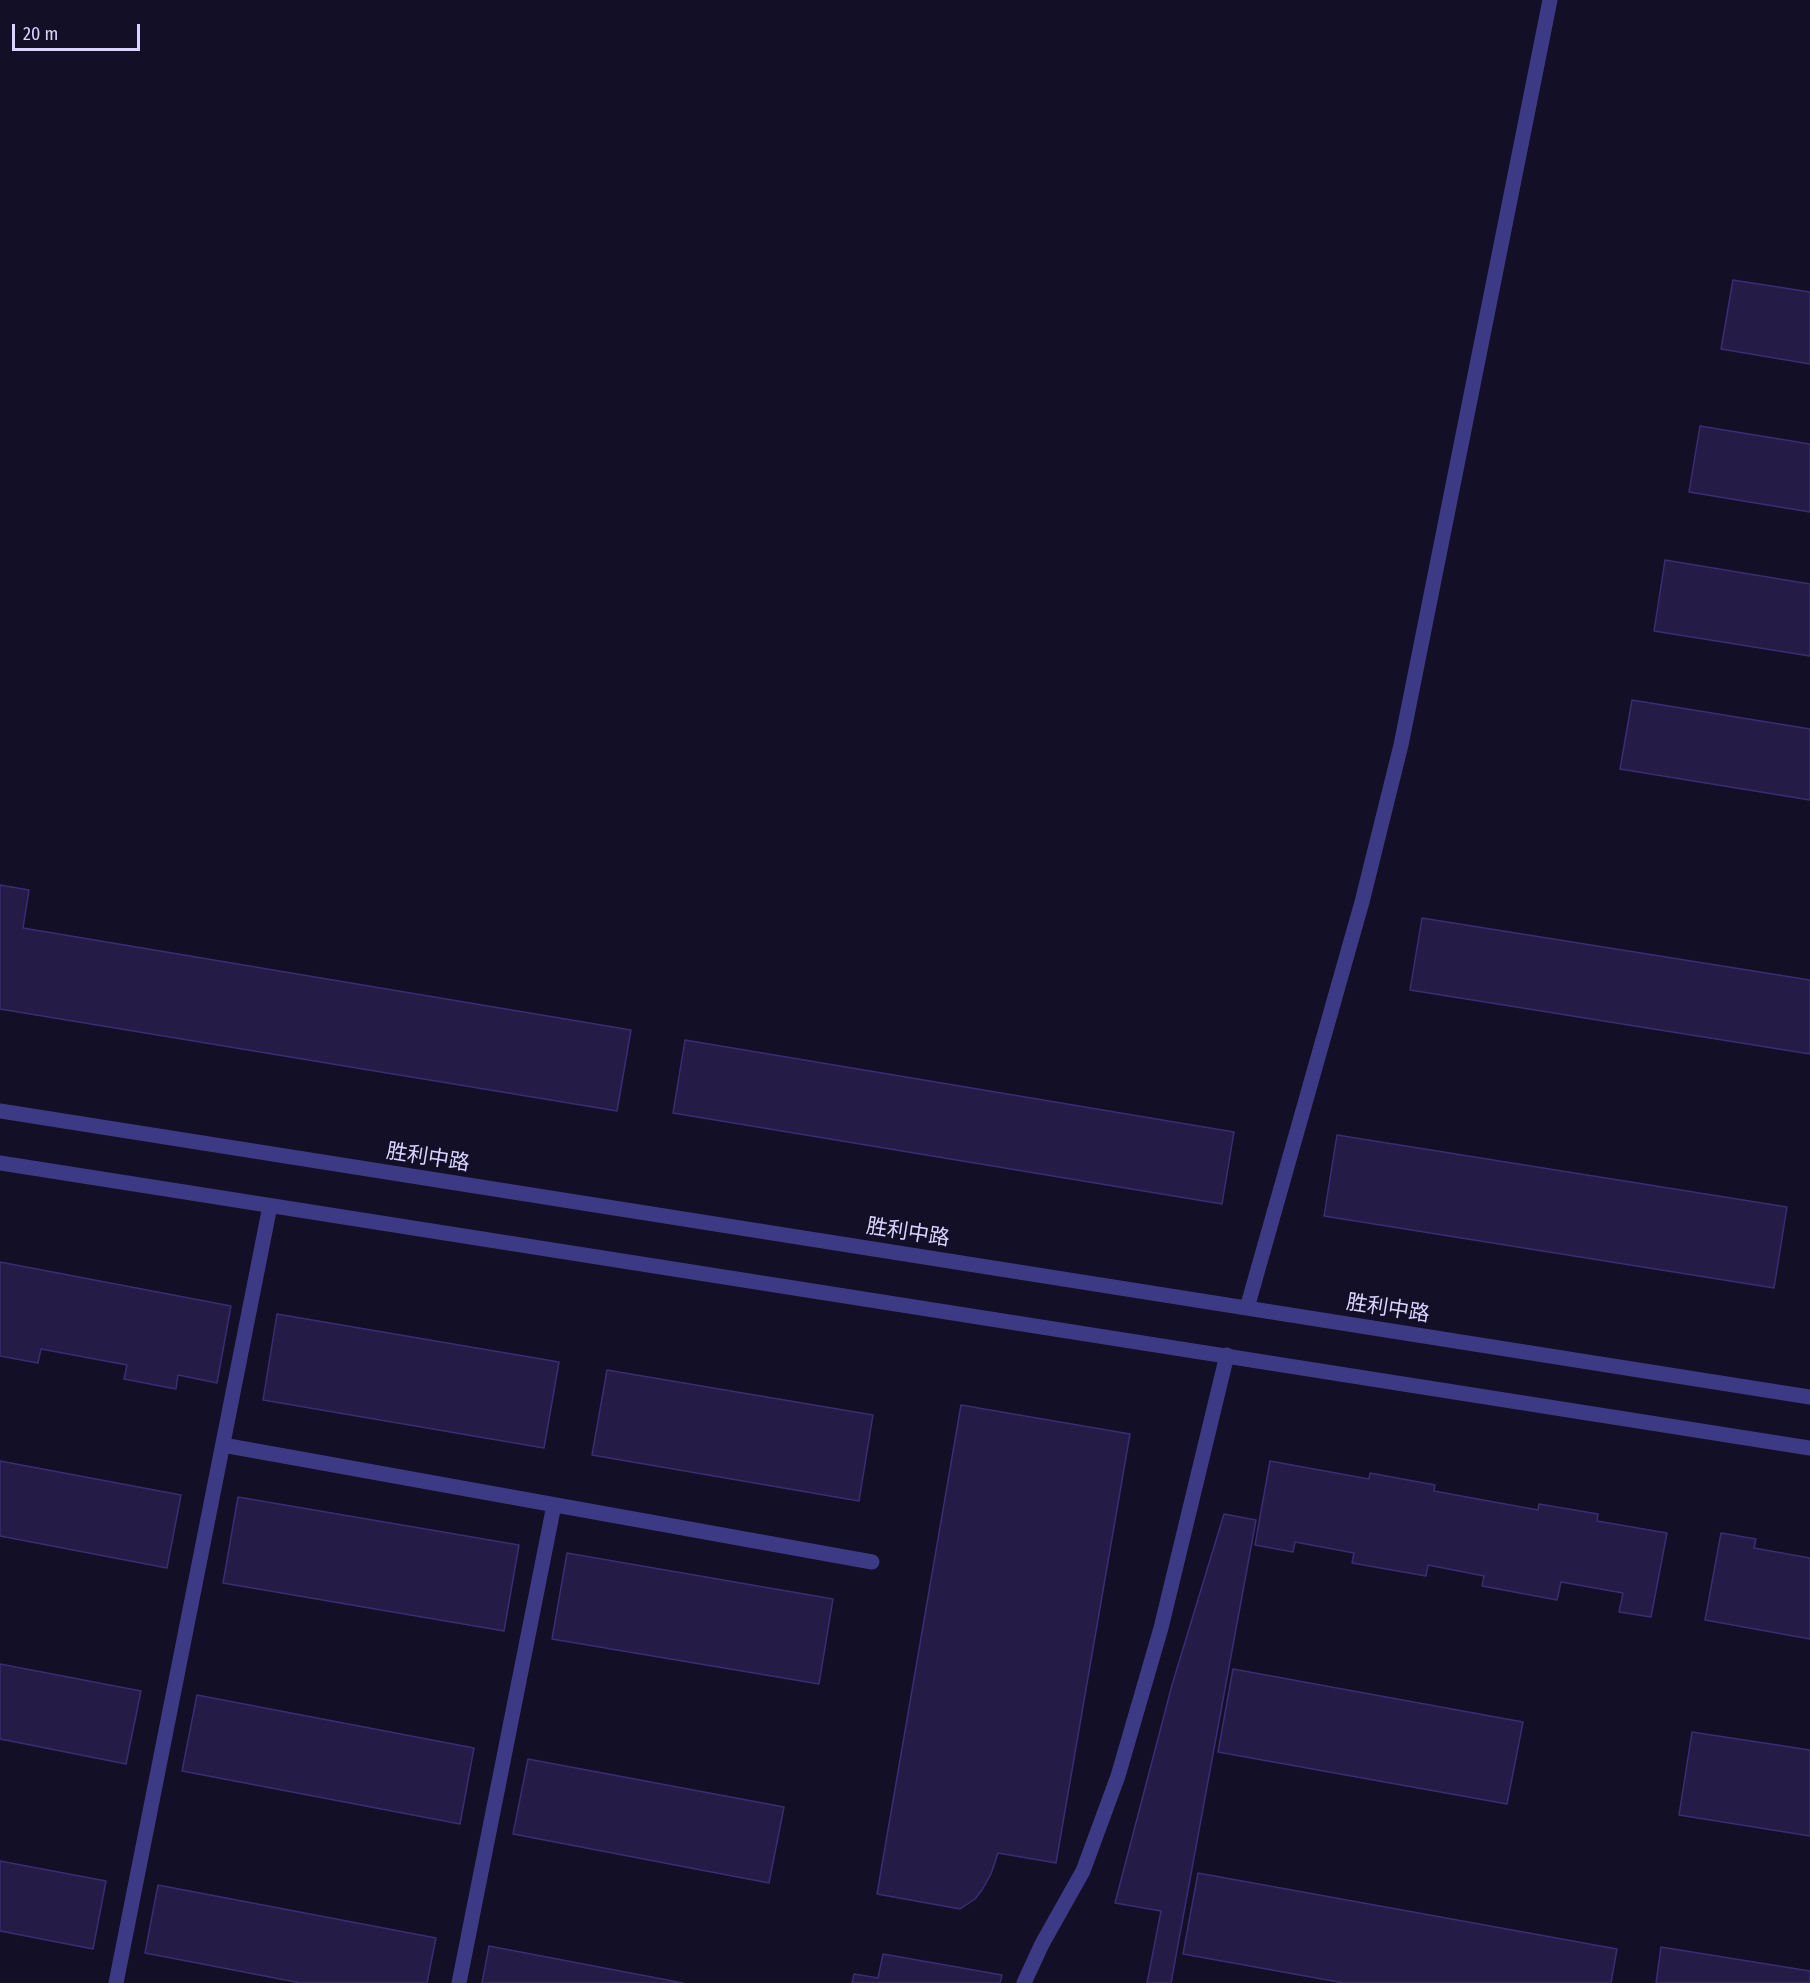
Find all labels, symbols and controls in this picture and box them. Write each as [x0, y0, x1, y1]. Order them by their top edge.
scale bar [15, 12, 142, 50]
text: 20 m [23, 23, 58, 45]
street label: 胜利中路 [385, 1139, 471, 1177]
street label: 胜利中路 [865, 1214, 951, 1252]
street label: 胜利中路 [1345, 1290, 1431, 1328]

